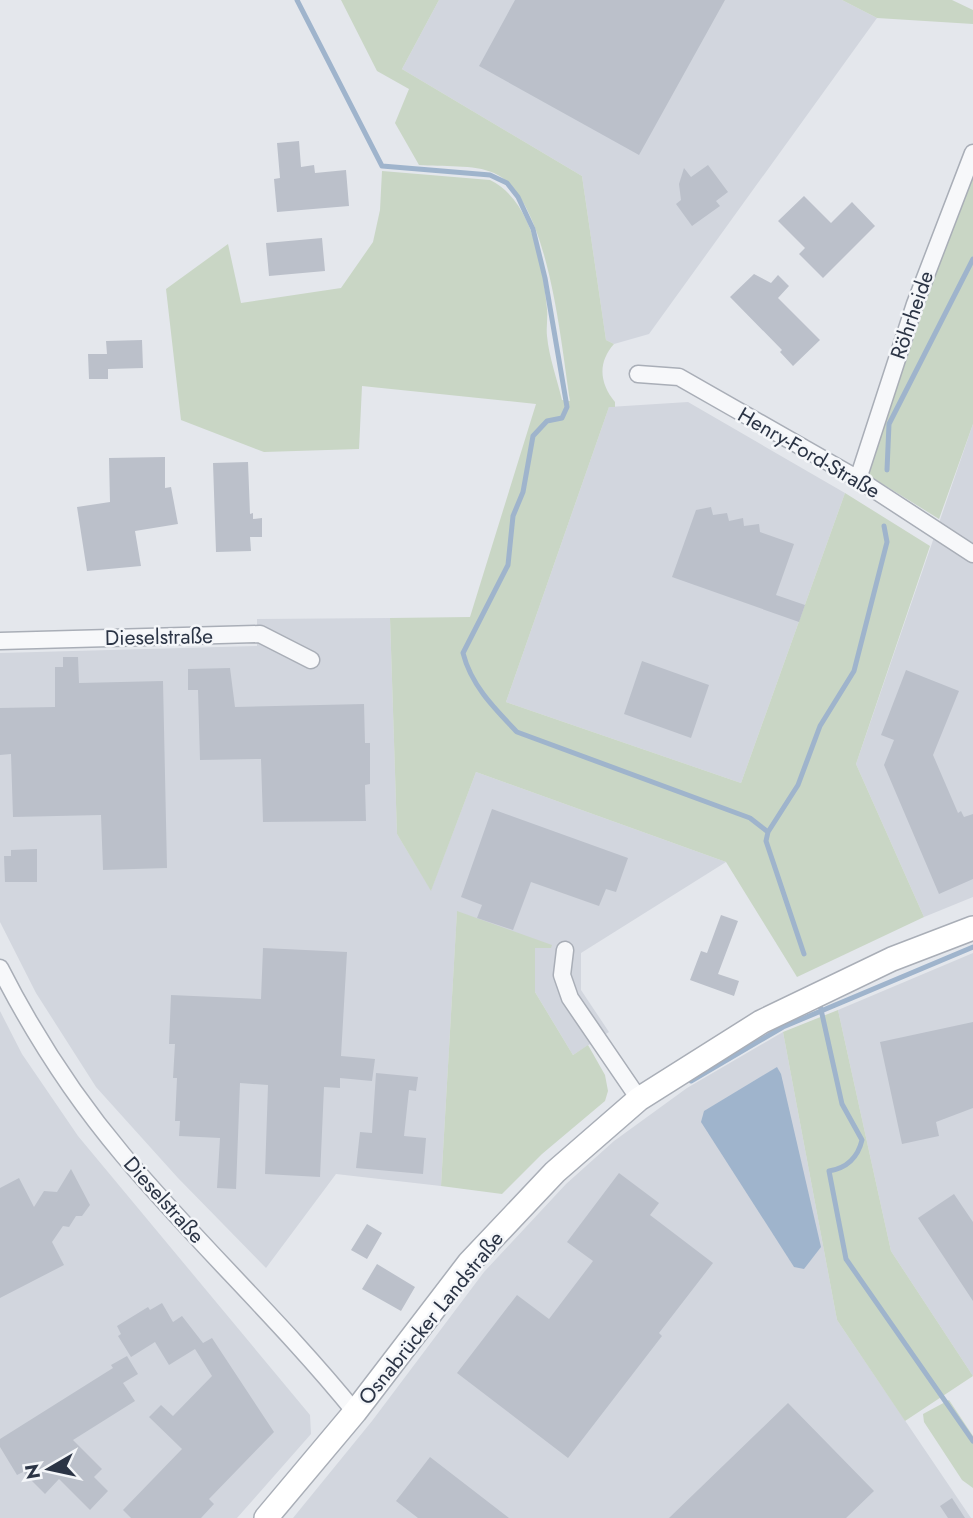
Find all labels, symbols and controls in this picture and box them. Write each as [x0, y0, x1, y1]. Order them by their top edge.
street label: Röhrheide [883, 267, 941, 363]
street label: Henry-Ford-Straße [732, 400, 886, 506]
street label: Dieselstraße [105, 621, 214, 653]
street label: Dieselstraße [117, 1150, 211, 1250]
street label: Osnabrücker Landstraße [351, 1225, 511, 1411]
north arrow [14, 1434, 84, 1504]
text: N [18, 1462, 47, 1481]

